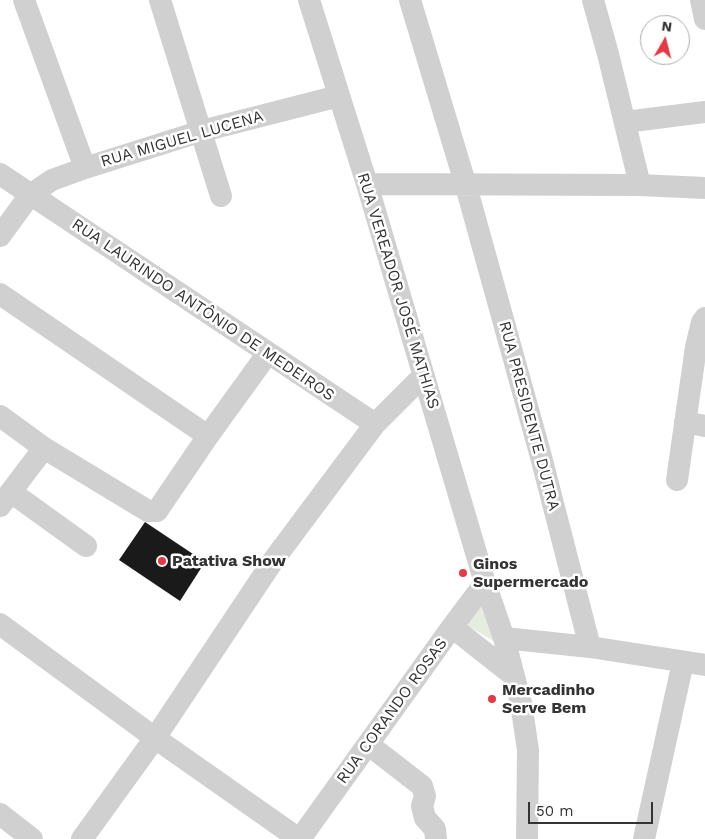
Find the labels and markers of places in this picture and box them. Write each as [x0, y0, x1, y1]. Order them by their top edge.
place label: Patativa Show [172, 551, 286, 571]
place label: Ginos Supermercado [473, 554, 588, 592]
marker: Patativa Show [156, 555, 168, 567]
marker: Ginos Supermercado [457, 567, 469, 579]
place label: Mercadinho Serve Bem [502, 680, 595, 718]
marker: Mercadinho Serve Bem [486, 693, 498, 705]

